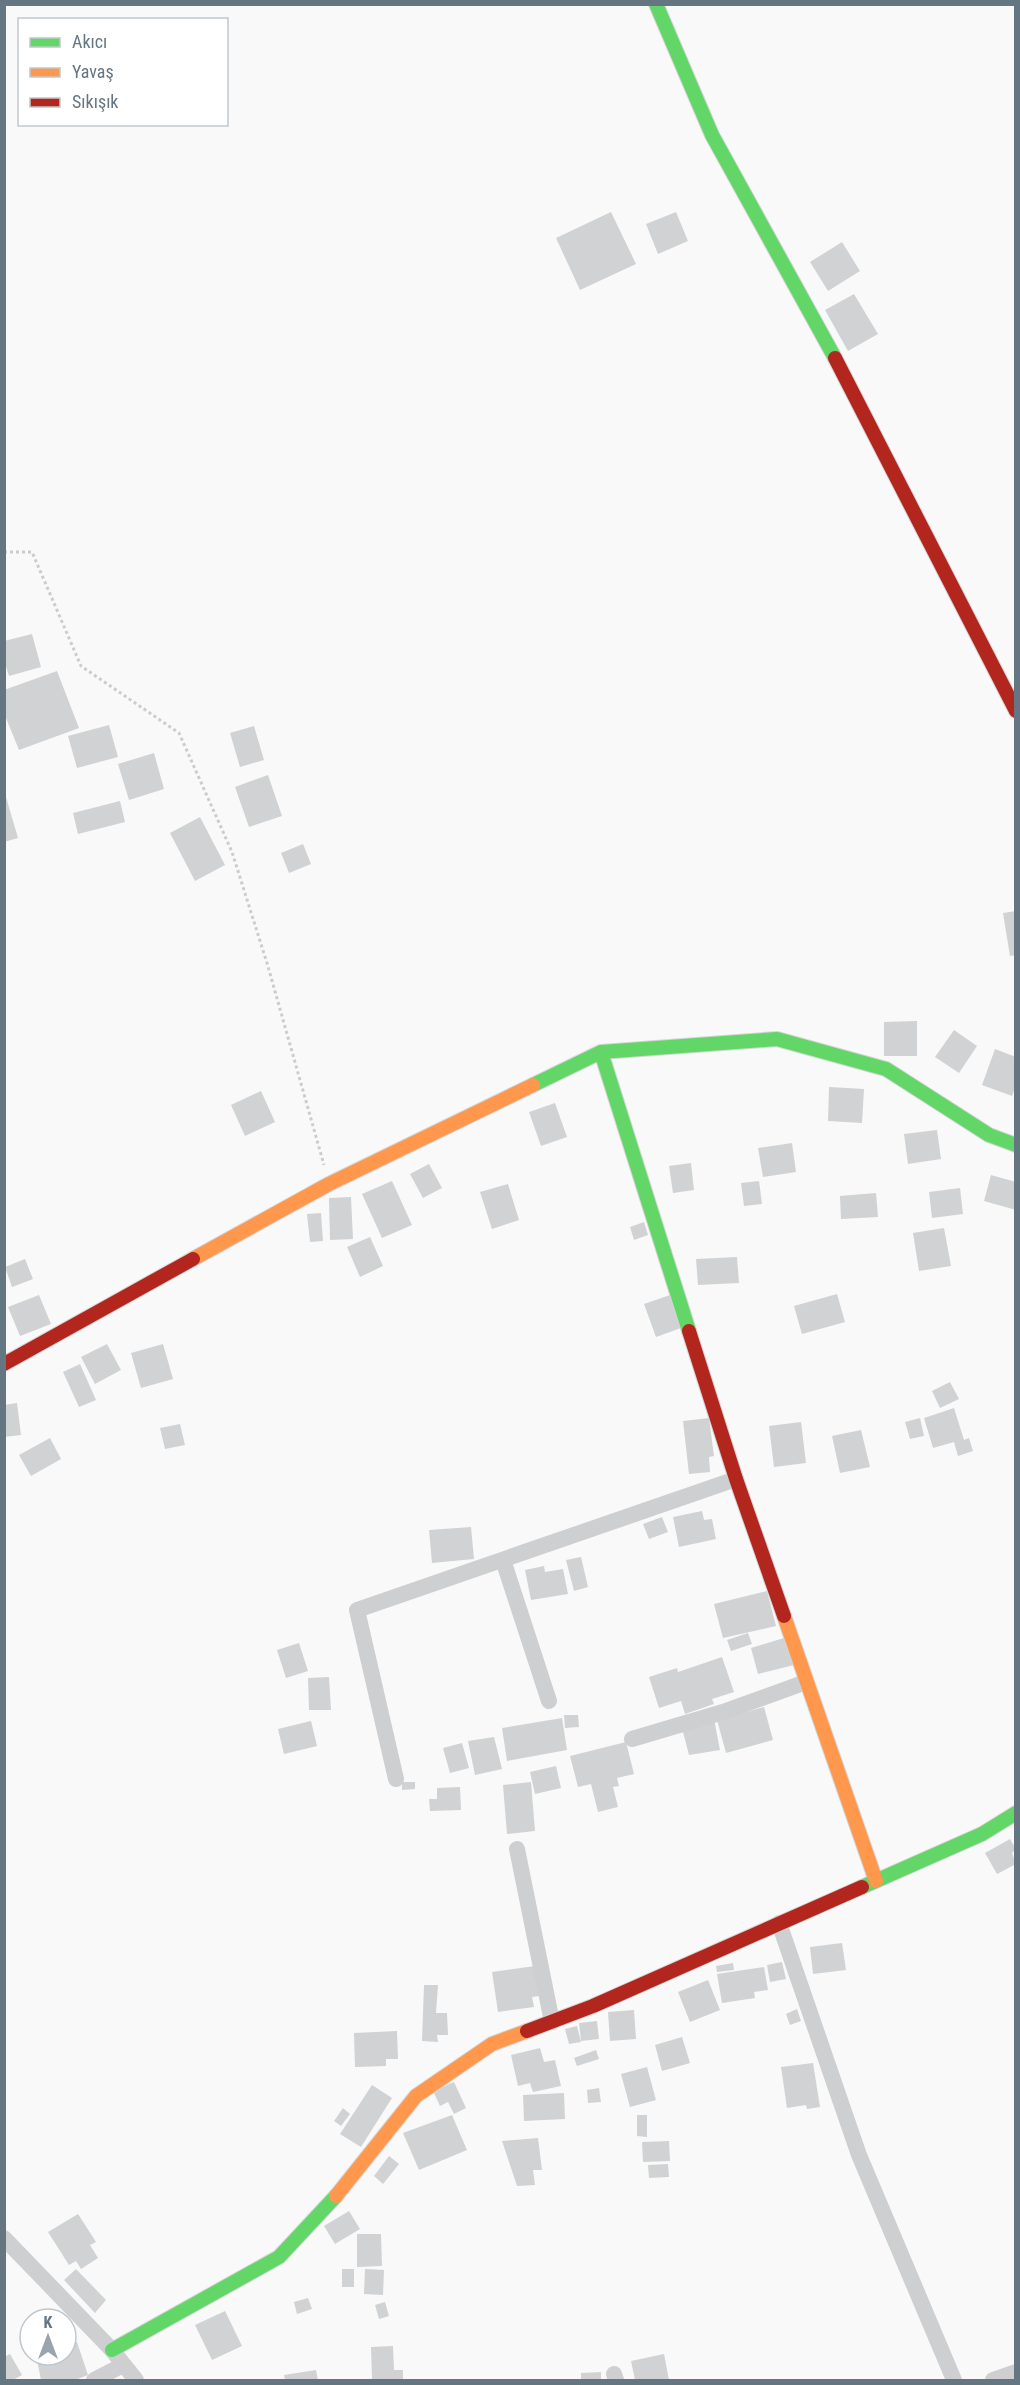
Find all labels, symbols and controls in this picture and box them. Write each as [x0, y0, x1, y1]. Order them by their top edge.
legend [18, 18, 228, 126]
text: Akıcı [72, 31, 107, 52]
text: Yavaş [72, 61, 114, 82]
text: Sıkışık [72, 91, 118, 112]
north arrow [18, 2307, 78, 2367]
text: K [44, 2313, 53, 2332]

